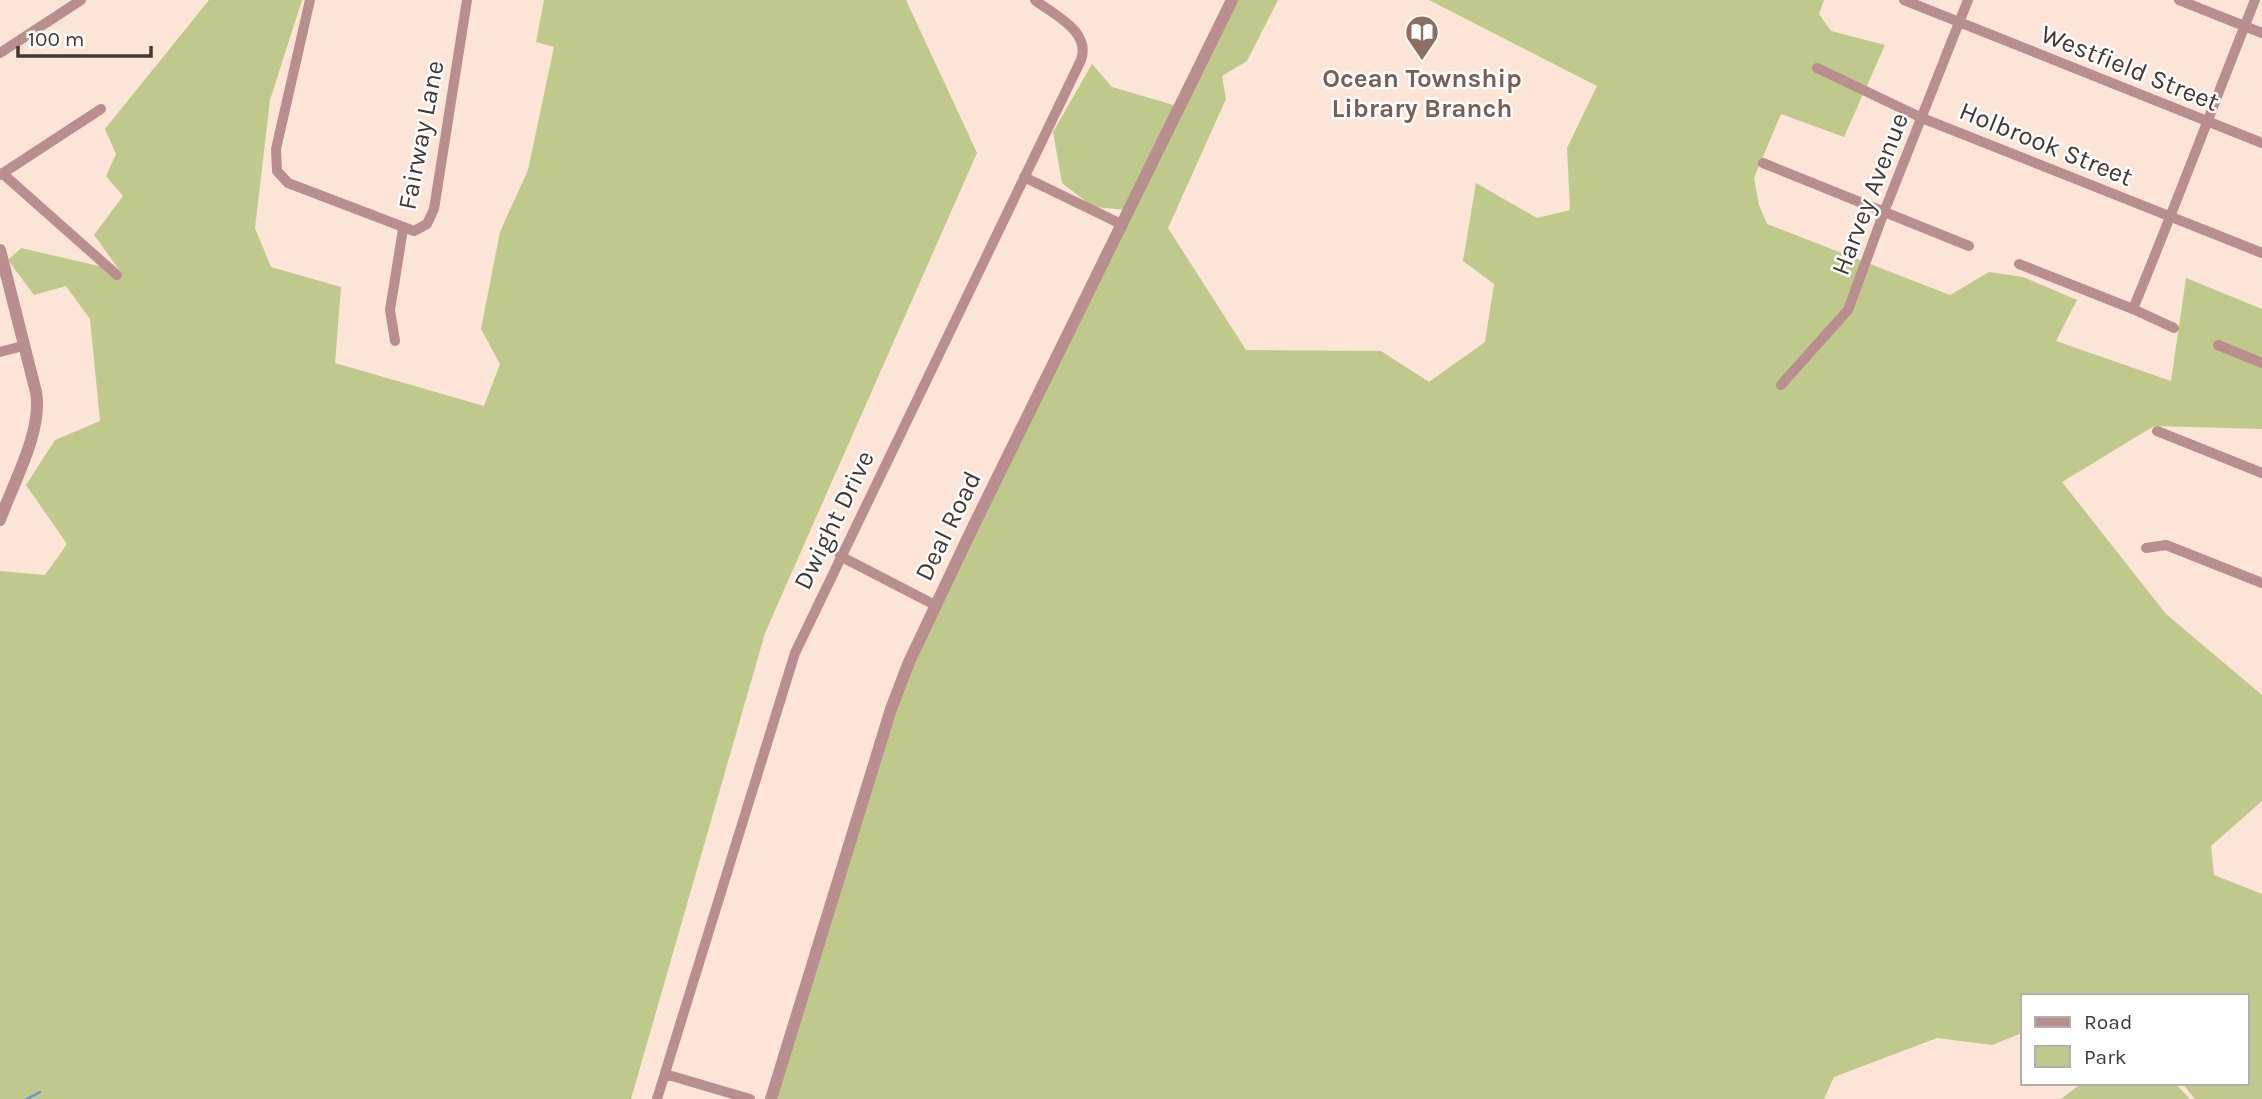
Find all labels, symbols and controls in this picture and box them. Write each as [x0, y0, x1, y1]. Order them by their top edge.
library icon: Ocean Township Library Branch [1403, 13, 1441, 62]
scale bar [18, 14, 150, 58]
street label: Westfield Street [2036, 18, 2224, 118]
text: 100 m [28, 27, 85, 51]
street label: Fairway Lane [391, 58, 451, 212]
place label: Ocean Township Library Branch [1322, 63, 1522, 124]
street label: Holbrook Street [1955, 95, 2137, 193]
street label: Harvey Avenue [1825, 108, 1915, 280]
street label: Dwight Drive [787, 445, 881, 595]
street label: Deal Road [908, 466, 988, 586]
legend [2021, 994, 2248, 1085]
text: Road [2084, 1010, 2132, 1034]
text: Park [2084, 1045, 2127, 1069]

